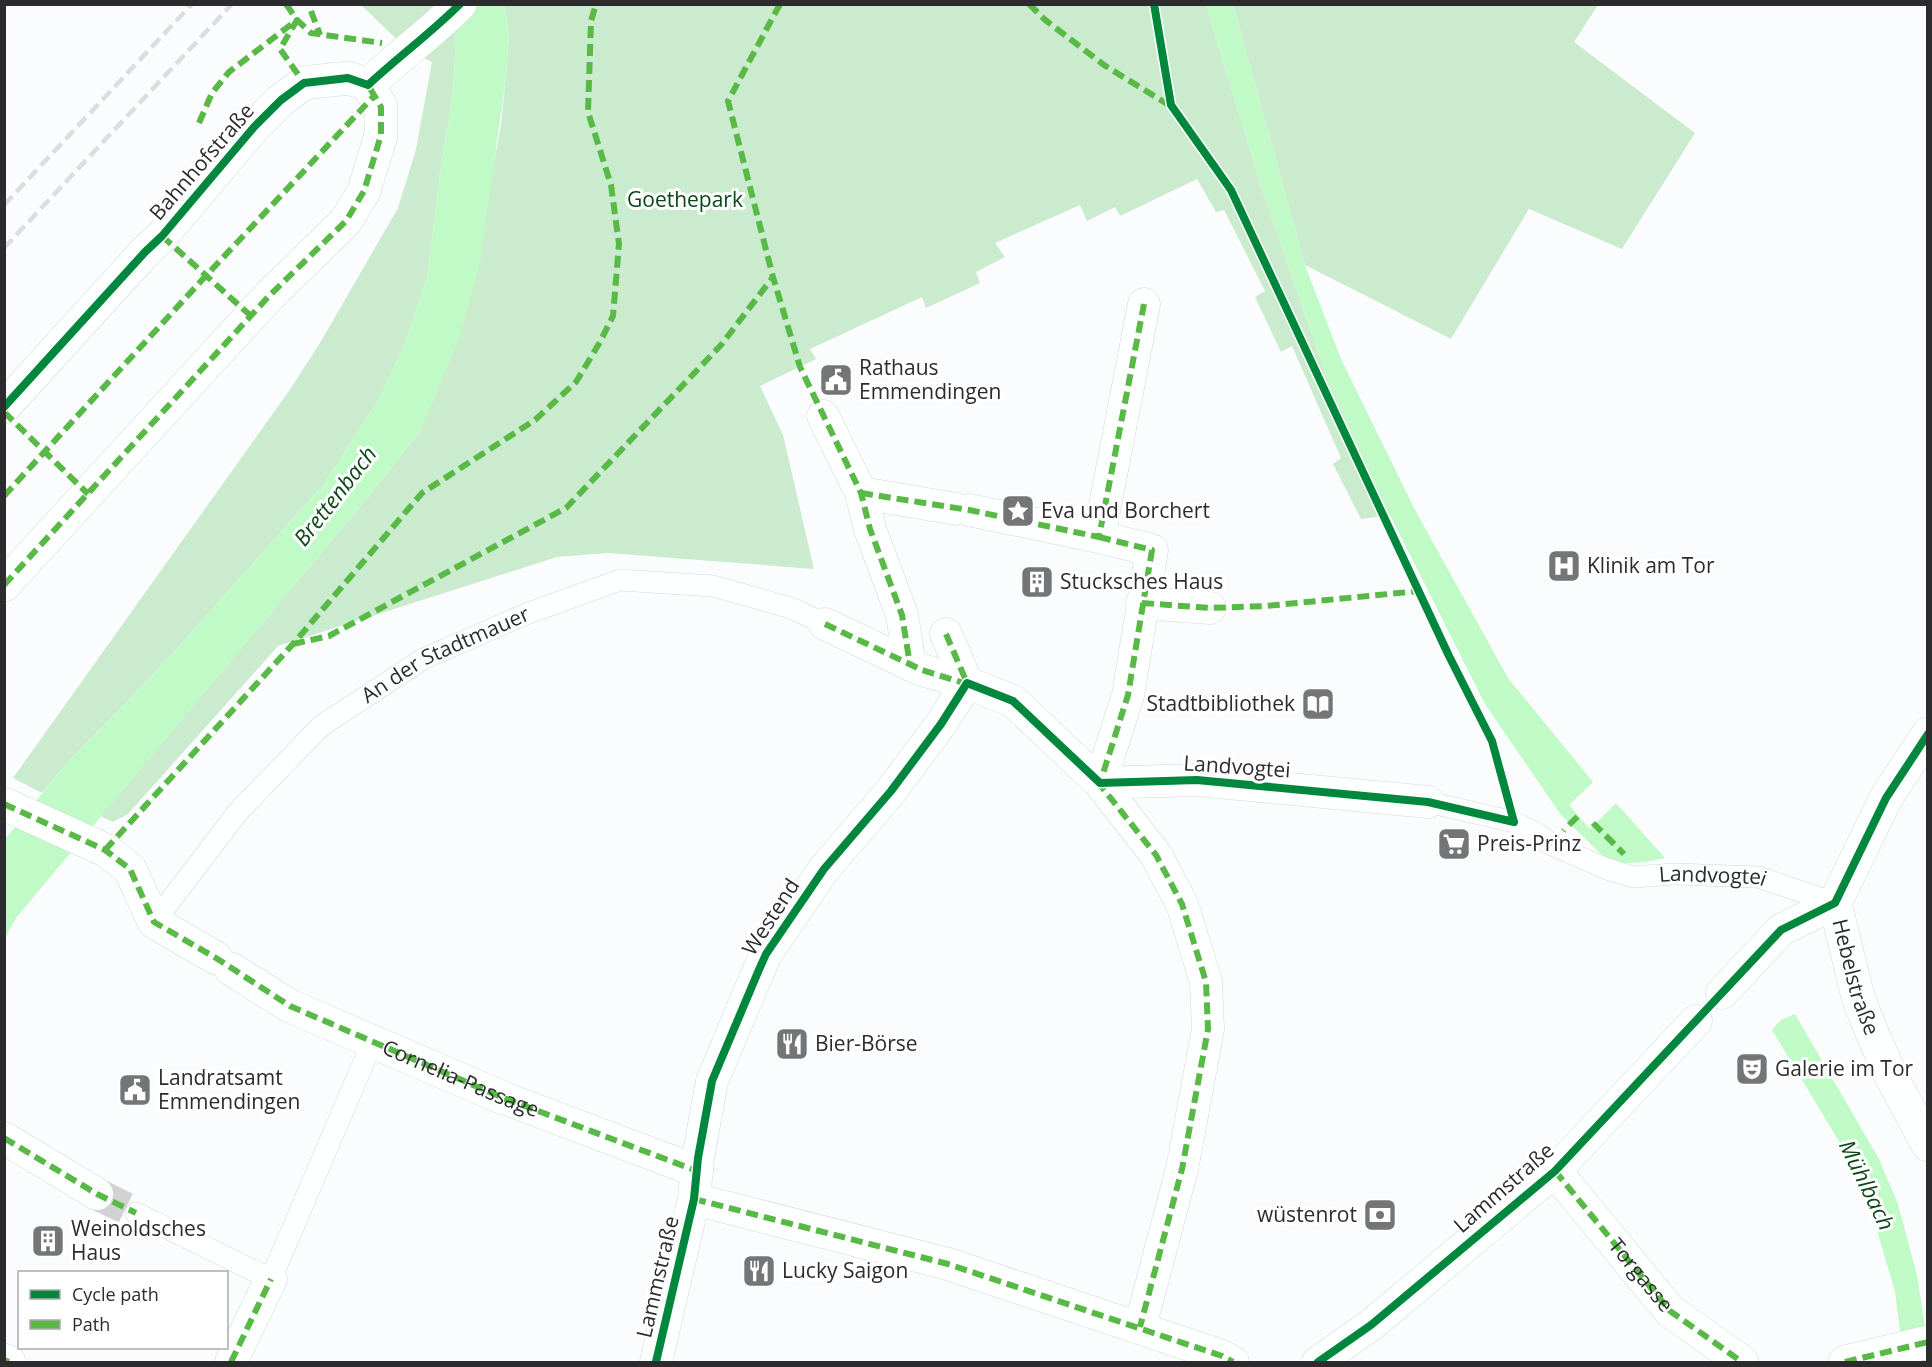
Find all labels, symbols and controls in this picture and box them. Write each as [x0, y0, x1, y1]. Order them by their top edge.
street label: Bahnhofstraße [143, 97, 260, 226]
park label: Goethepark [627, 185, 743, 213]
place label: Rathaus Emmendingen [859, 353, 1001, 405]
public building icon: Rathaus Emmendingen [818, 362, 854, 398]
water label: Brettenbach [286, 439, 383, 551]
place icon: Eva und Borchert [1000, 493, 1036, 529]
place label: Eva und Borchert [1041, 496, 1210, 524]
hospital icon: Klinik am Tor [1546, 548, 1582, 584]
place label: Klinik am Tor [1587, 551, 1715, 579]
building icon: Stucksches Haus [1019, 564, 1055, 600]
place label: Stucksches Haus [1060, 567, 1223, 595]
street label: An der Stadtmauer [356, 599, 534, 709]
library icon: Stadtbibliothek [1300, 686, 1336, 722]
place label: Stadtbibliothek [1147, 689, 1295, 717]
street label: Landvogtei [1182, 748, 1292, 784]
supermarket icon: Preis-Prinz [1436, 826, 1472, 862]
place label: Preis-Prinz [1477, 829, 1581, 857]
street label: Landvogtei [1658, 859, 1771, 892]
street label: Westend [735, 873, 805, 960]
street label: Hebelstraße [1826, 916, 1886, 1039]
restaurant icon: Bier-Börse [774, 1026, 810, 1062]
place label: Bier-Börse [815, 1029, 918, 1057]
street label: Cornelia-Passage [378, 1033, 543, 1123]
theatre icon: Galerie im Tor [1734, 1051, 1770, 1087]
place label: Galerie im Tor [1775, 1054, 1914, 1082]
place label: Landratsamt Emmendingen [158, 1063, 300, 1115]
public building icon: Landratsamt Emmendingen [117, 1072, 153, 1108]
water label: Mühlbach [1833, 1134, 1903, 1235]
street label: Lammstraße [1447, 1136, 1559, 1239]
bank icon: wüstenrot [1362, 1197, 1398, 1233]
place label: wüstenrot [1257, 1200, 1357, 1228]
street label: Lammstraße [629, 1213, 685, 1340]
place label: Weinoldsches Haus [71, 1214, 206, 1266]
building icon: Weinoldsches Haus [30, 1223, 66, 1259]
street label: Torgasse [1603, 1232, 1680, 1317]
restaurant icon: Lucky Saigon [741, 1253, 777, 1289]
place label: Lucky Saigon [782, 1256, 908, 1284]
legend [18, 1271, 228, 1349]
text: Cycle path [72, 1282, 159, 1306]
text: Path [72, 1312, 110, 1336]

